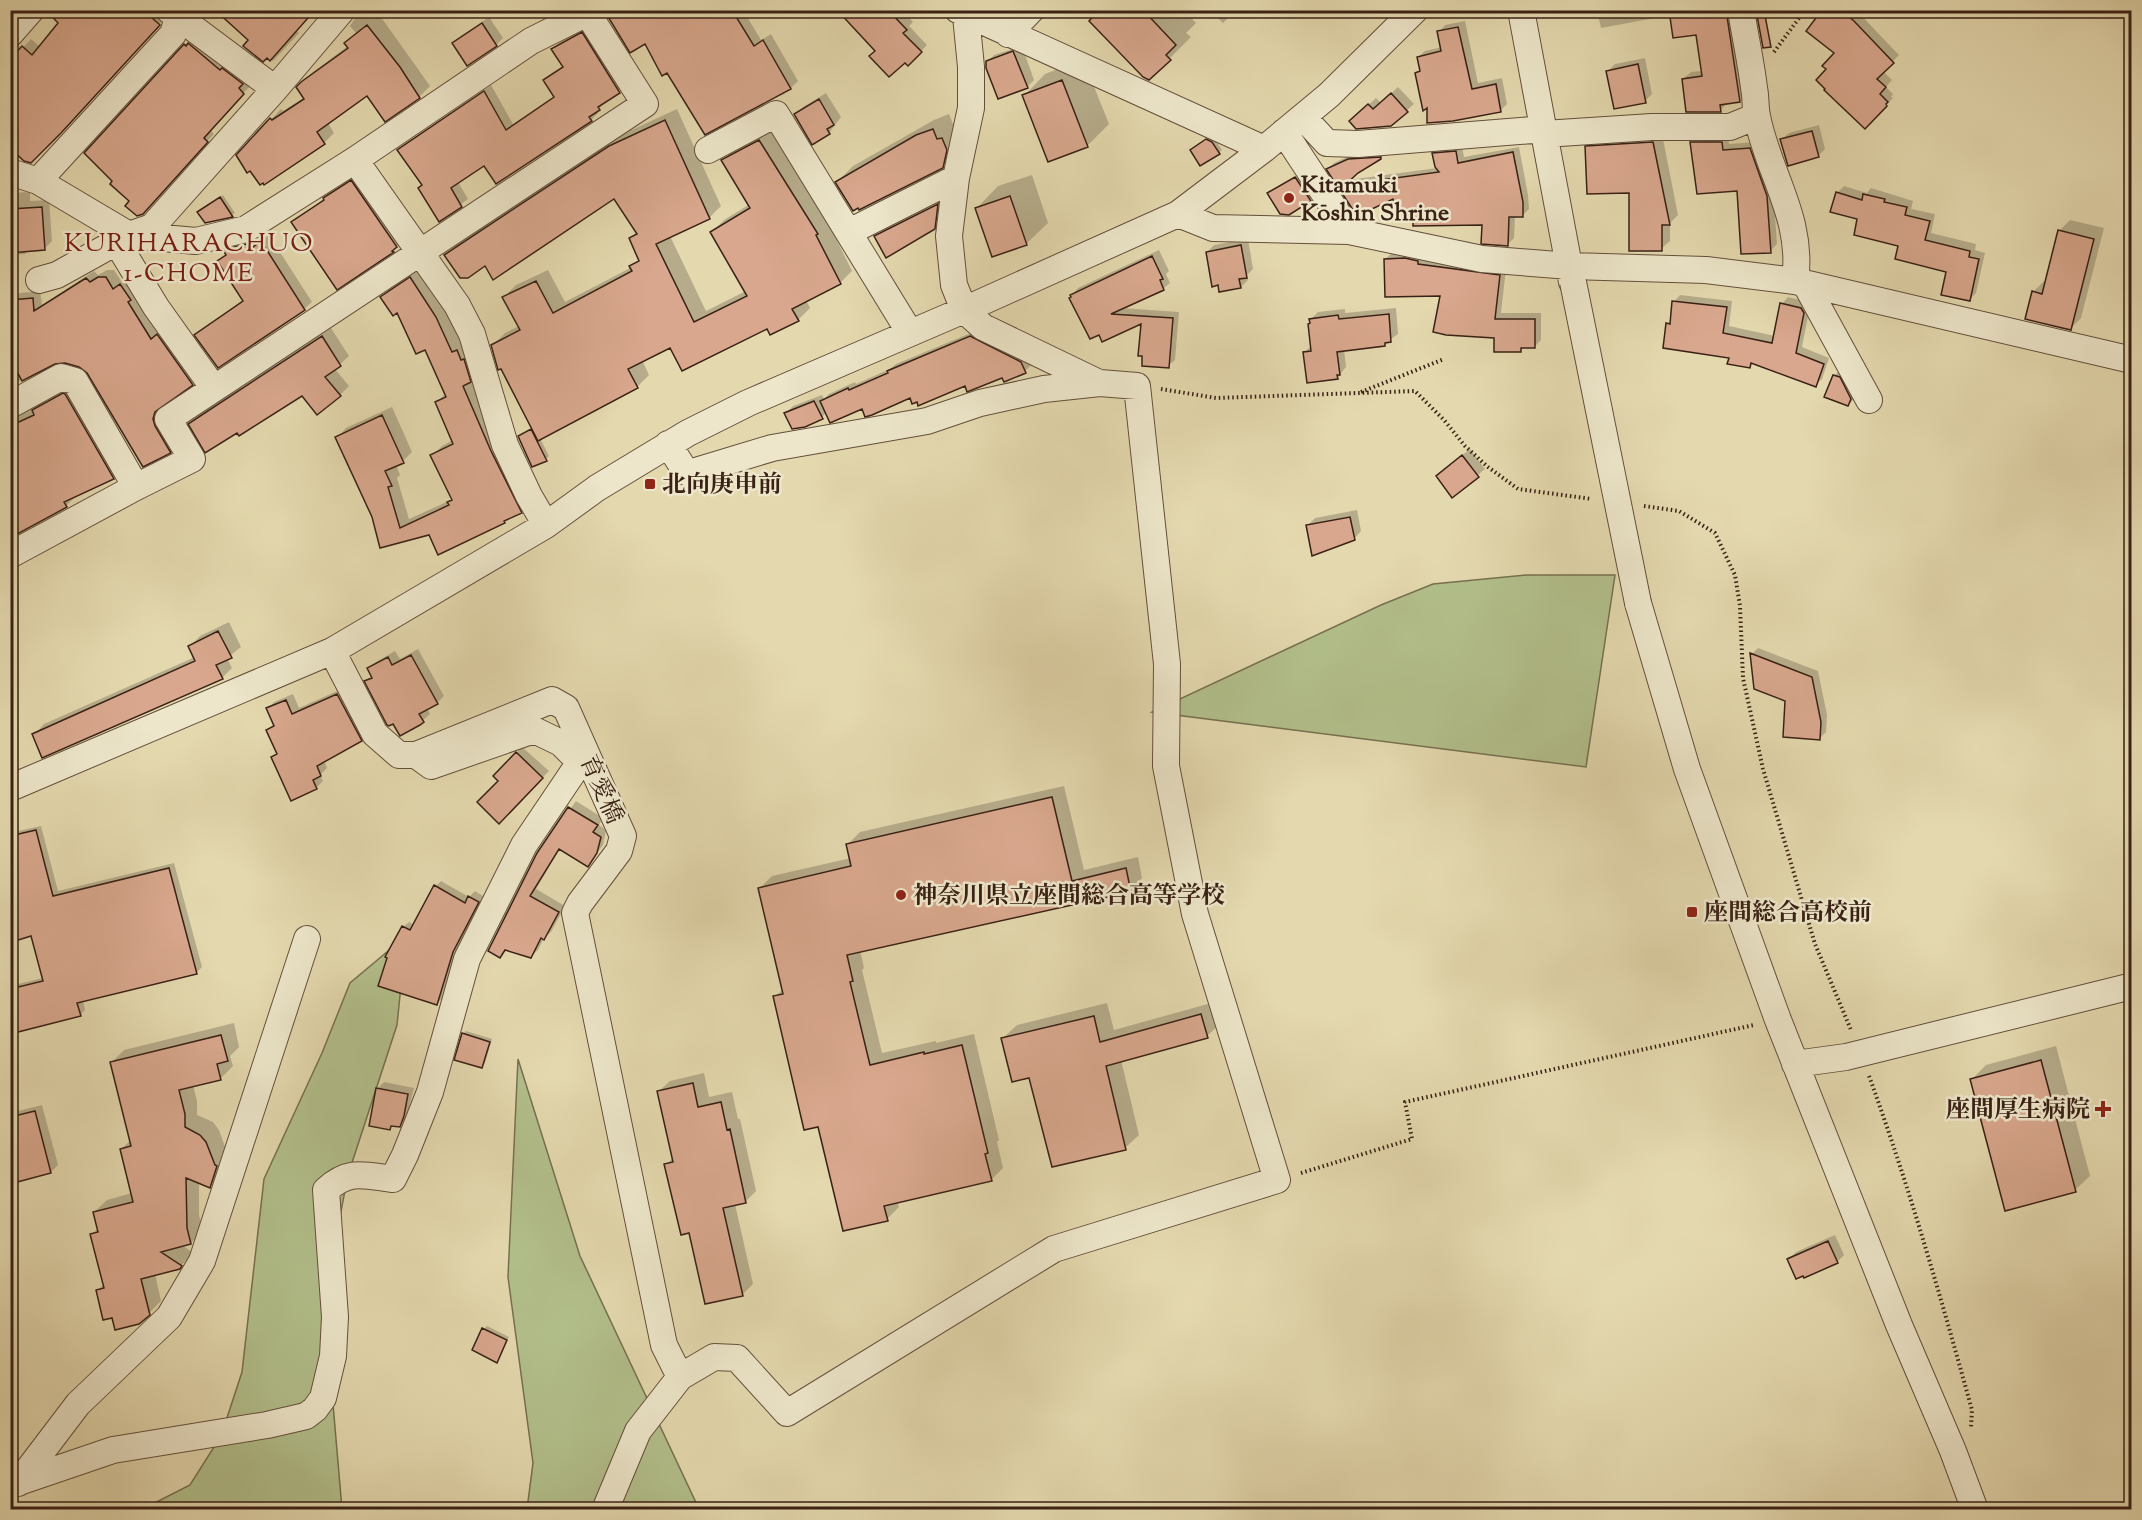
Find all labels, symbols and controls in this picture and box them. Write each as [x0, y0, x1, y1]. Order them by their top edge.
place label: Kitamuki Kōshin Shrine [1301, 169, 1449, 231]
marker: Kitamuki Kōshin Shrine [1282, 191, 1296, 205]
district label: KURIHARACHUO 1-CHOME [64, 226, 314, 293]
place label: 北向庚申前 [662, 469, 782, 503]
marker: 北向庚申前 [643, 477, 657, 491]
street label: 育愛橋 [570, 750, 630, 830]
place label: 神奈川県立座間総合高等学校 [913, 880, 1225, 914]
marker: 神奈川県立座間総合高等学校 [894, 888, 908, 902]
place label: 座間総合高校前 [1704, 897, 1872, 931]
marker: 座間総合高校前 [1685, 905, 1699, 919]
place label: 座間厚生病院 [1946, 1094, 2090, 1128]
marker: 座間厚生病院 [2094, 1100, 2112, 1118]

